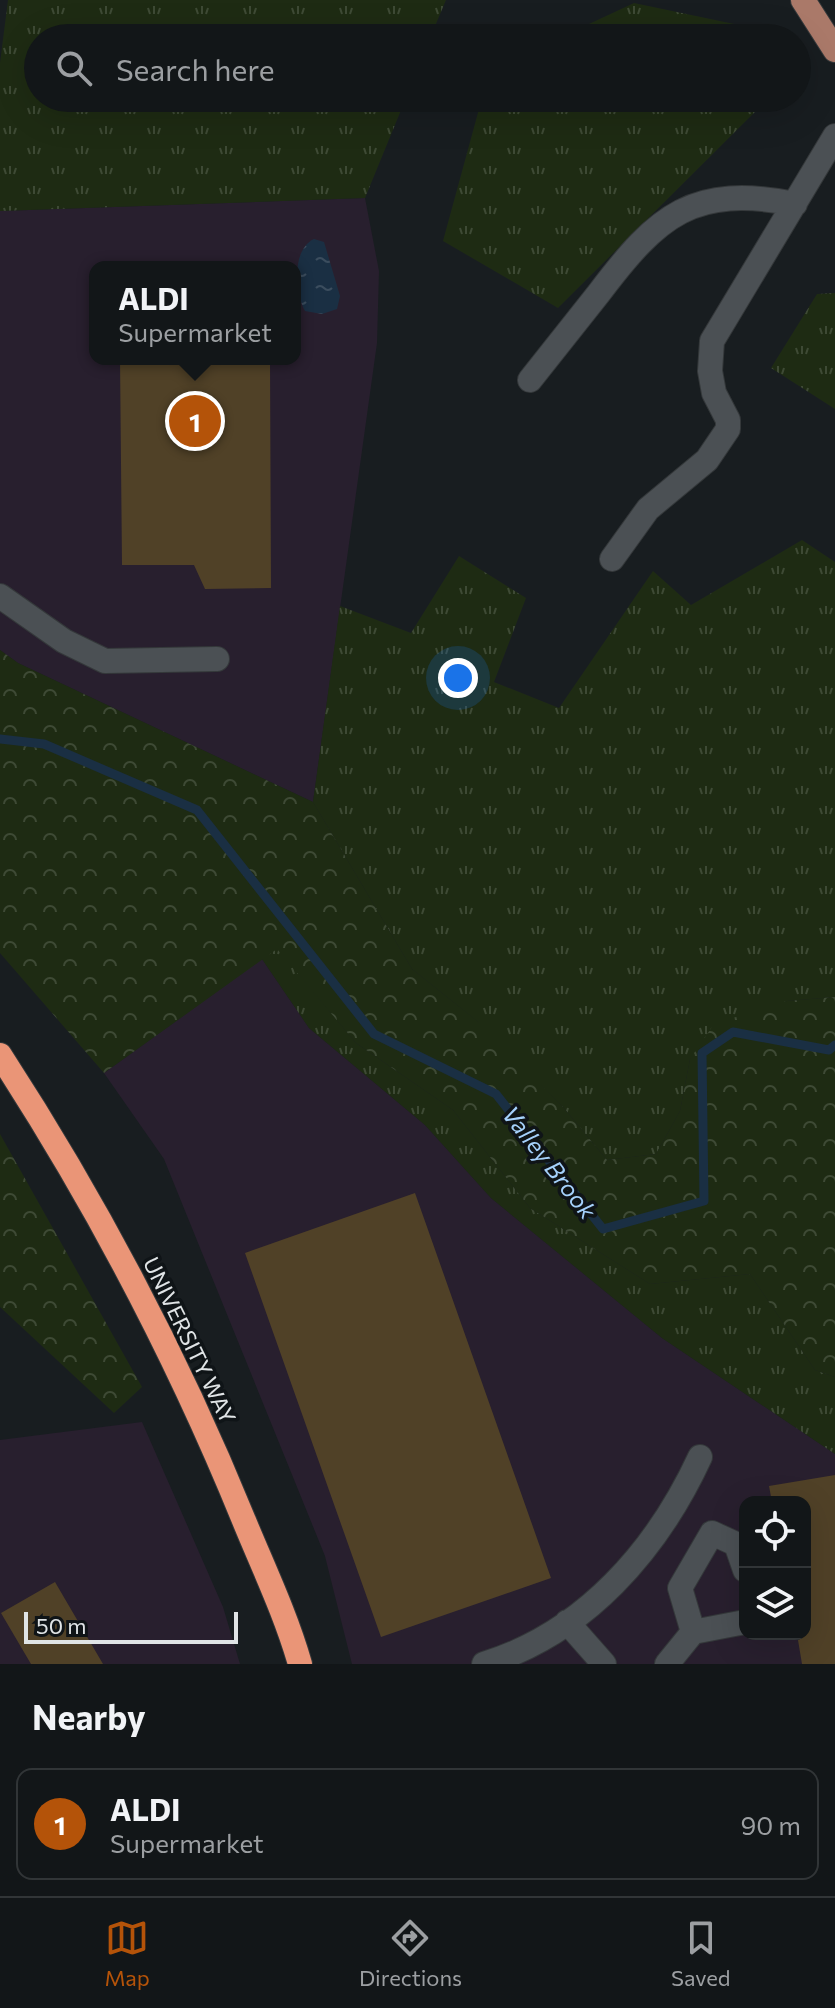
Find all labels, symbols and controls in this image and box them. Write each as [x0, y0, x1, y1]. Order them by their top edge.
search box [24, 24, 811, 112]
icon: search [52, 46, 96, 90]
text: Search here [116, 50, 275, 87]
popup [89, 261, 301, 365]
text: ALDI [118, 279, 189, 316]
text: Supermarket [118, 316, 272, 347]
pin: 1 [169, 391, 221, 451]
your location [438, 658, 478, 698]
water label: Valley Brook [497, 1100, 604, 1225]
street label: UNIVERSITY WAY [138, 1252, 242, 1428]
map controls [739, 1496, 811, 1640]
button: locate [739, 1496, 811, 1568]
button: layers [739, 1568, 811, 1640]
scale bar [24, 1608, 238, 1644]
text: 50 m [36, 1612, 86, 1639]
text: Nearby [32, 1695, 146, 1737]
text: ALDI [110, 1790, 180, 1827]
text: 1 [54, 1809, 66, 1840]
text: 90 m [741, 1809, 801, 1840]
text: Supermarket [110, 1827, 264, 1858]
tab: Map [105, 1916, 150, 1991]
tab: Directions [359, 1916, 462, 1991]
tab: Saved [671, 1916, 730, 1991]

